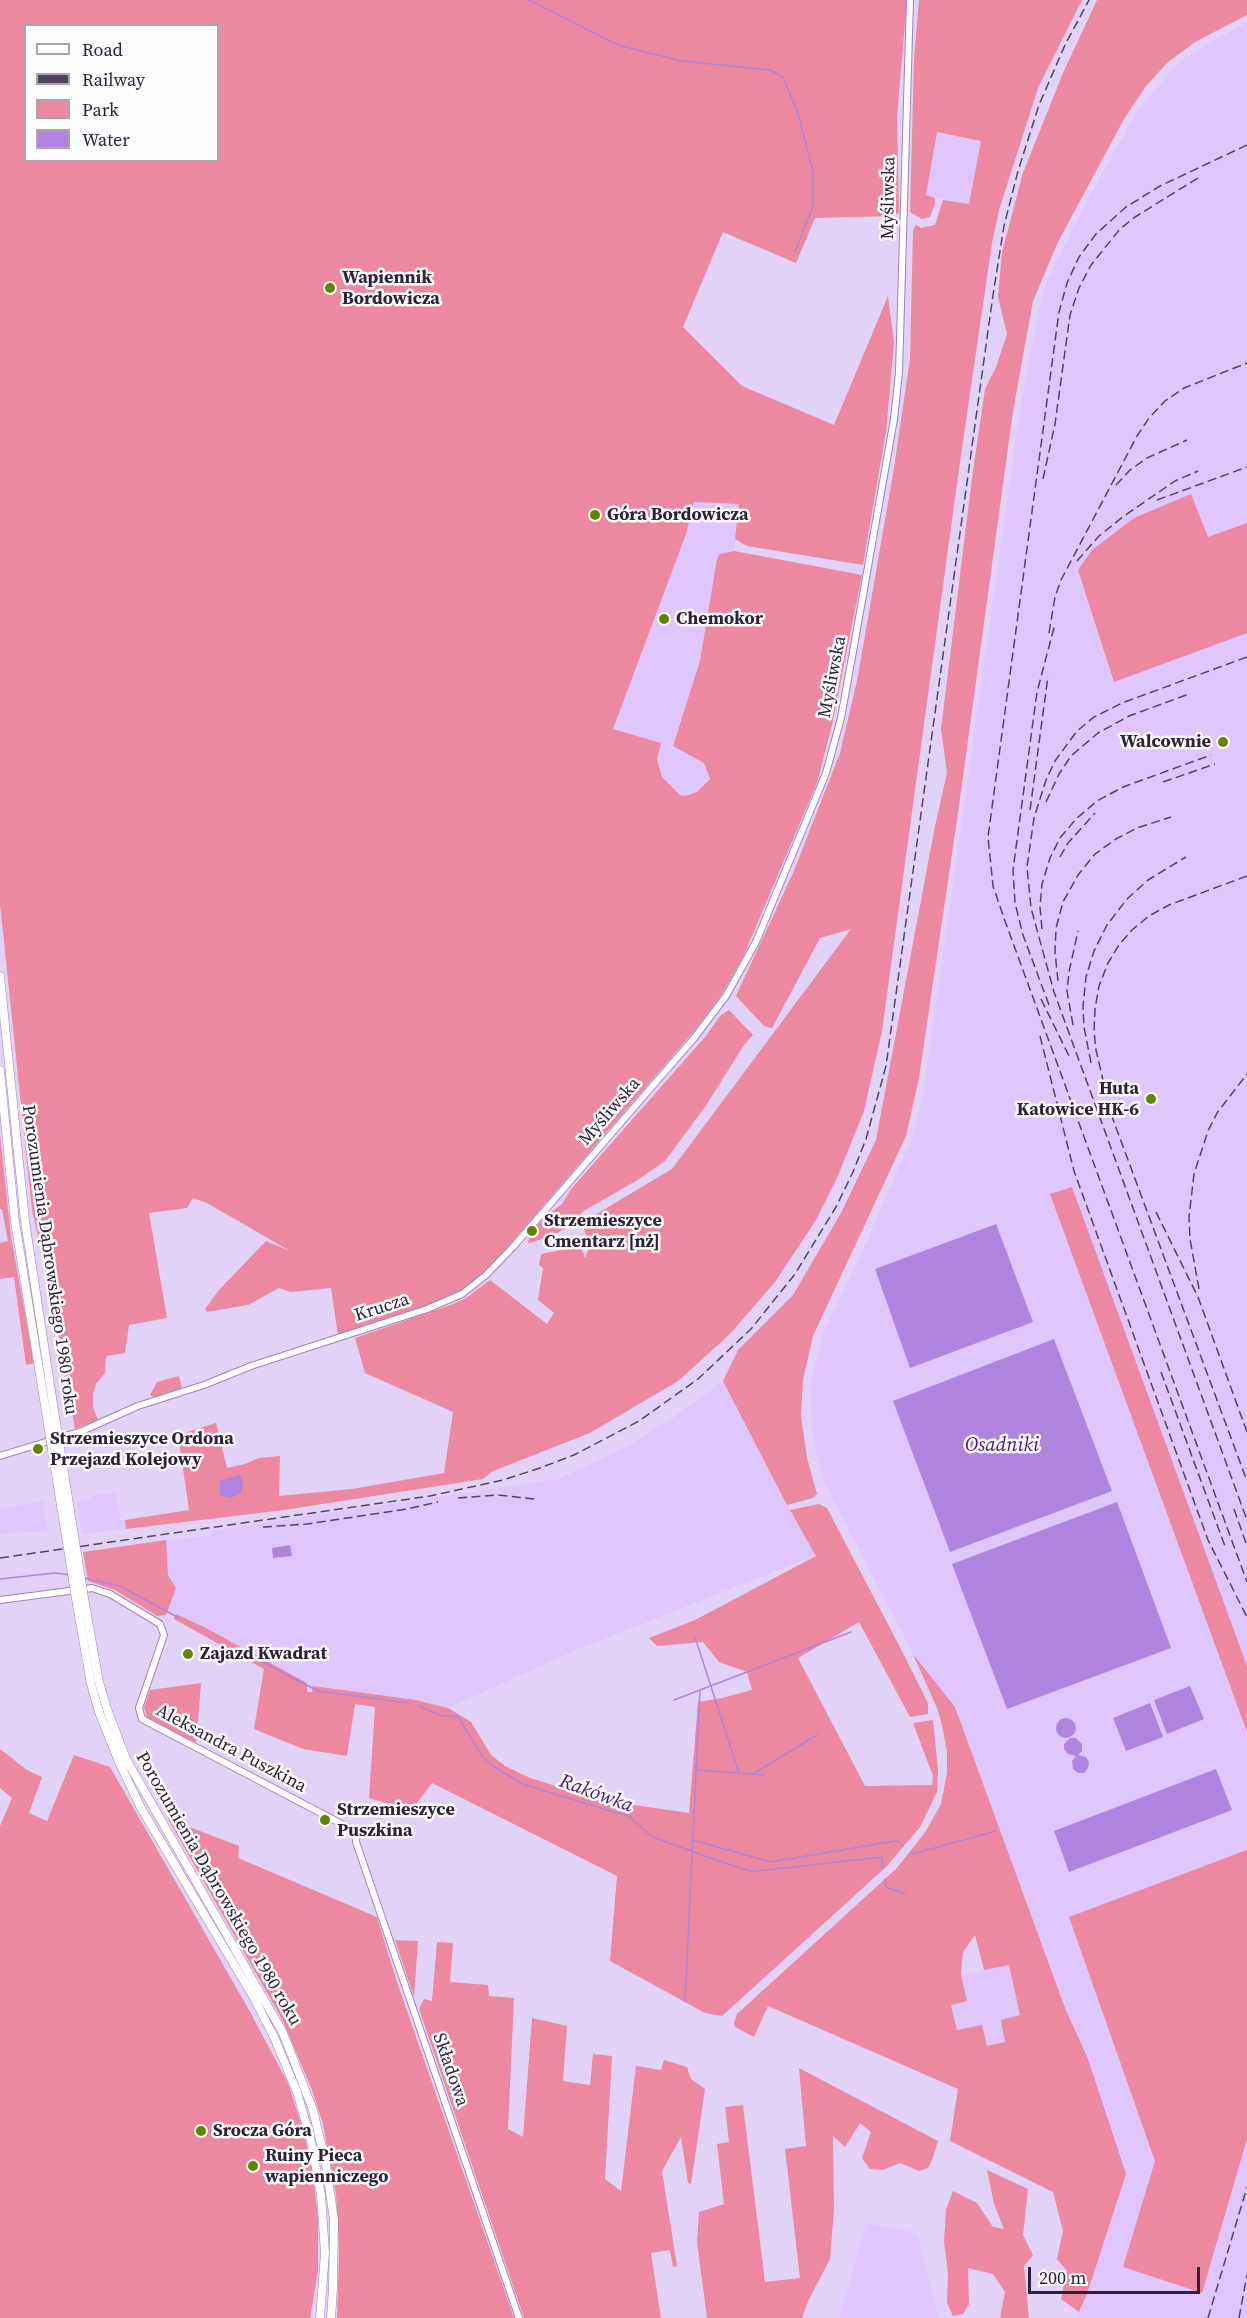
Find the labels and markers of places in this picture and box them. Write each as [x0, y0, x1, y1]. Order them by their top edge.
place label: Wapiennik Bordowicza [342, 267, 440, 310]
marker: Wapiennik Bordowicza [323, 281, 337, 295]
place label: Góra Bordowicza [607, 504, 749, 526]
marker: Góra Bordowicza [588, 508, 602, 522]
place label: Chemokor [676, 608, 763, 630]
marker: Chemokor [657, 612, 671, 626]
place label: Walcownie [1120, 731, 1211, 753]
marker: Walcownie [1216, 735, 1230, 749]
place label: Huta Katowice HK-6 [1017, 1078, 1139, 1120]
marker: Huta Katowice HK-6 [1144, 1092, 1158, 1106]
place label: Strzemieszyce Cmentarz [nż] [544, 1210, 662, 1252]
marker: Strzemieszyce Cmentarz [nż] [525, 1224, 539, 1238]
place label: Strzemieszyce Ordona Przejazd Kolejowy [50, 1428, 234, 1470]
marker: Strzemieszyce Ordona Przejazd Kolejowy [31, 1442, 45, 1456]
place label: Zajazd Kwadrat [200, 1643, 327, 1665]
marker: Zajazd Kwadrat [181, 1647, 195, 1661]
place label: Strzemieszyce Puszkina [337, 1799, 455, 1842]
marker: Strzemieszyce Puszkina [318, 1813, 332, 1827]
place label: Srocza Góra [213, 2120, 312, 2142]
marker: Srocza Góra [194, 2124, 208, 2138]
place label: Ruiny Pieca wapienniczego [265, 2145, 388, 2188]
marker: Ruiny Pieca wapienniczego [246, 2159, 260, 2173]

